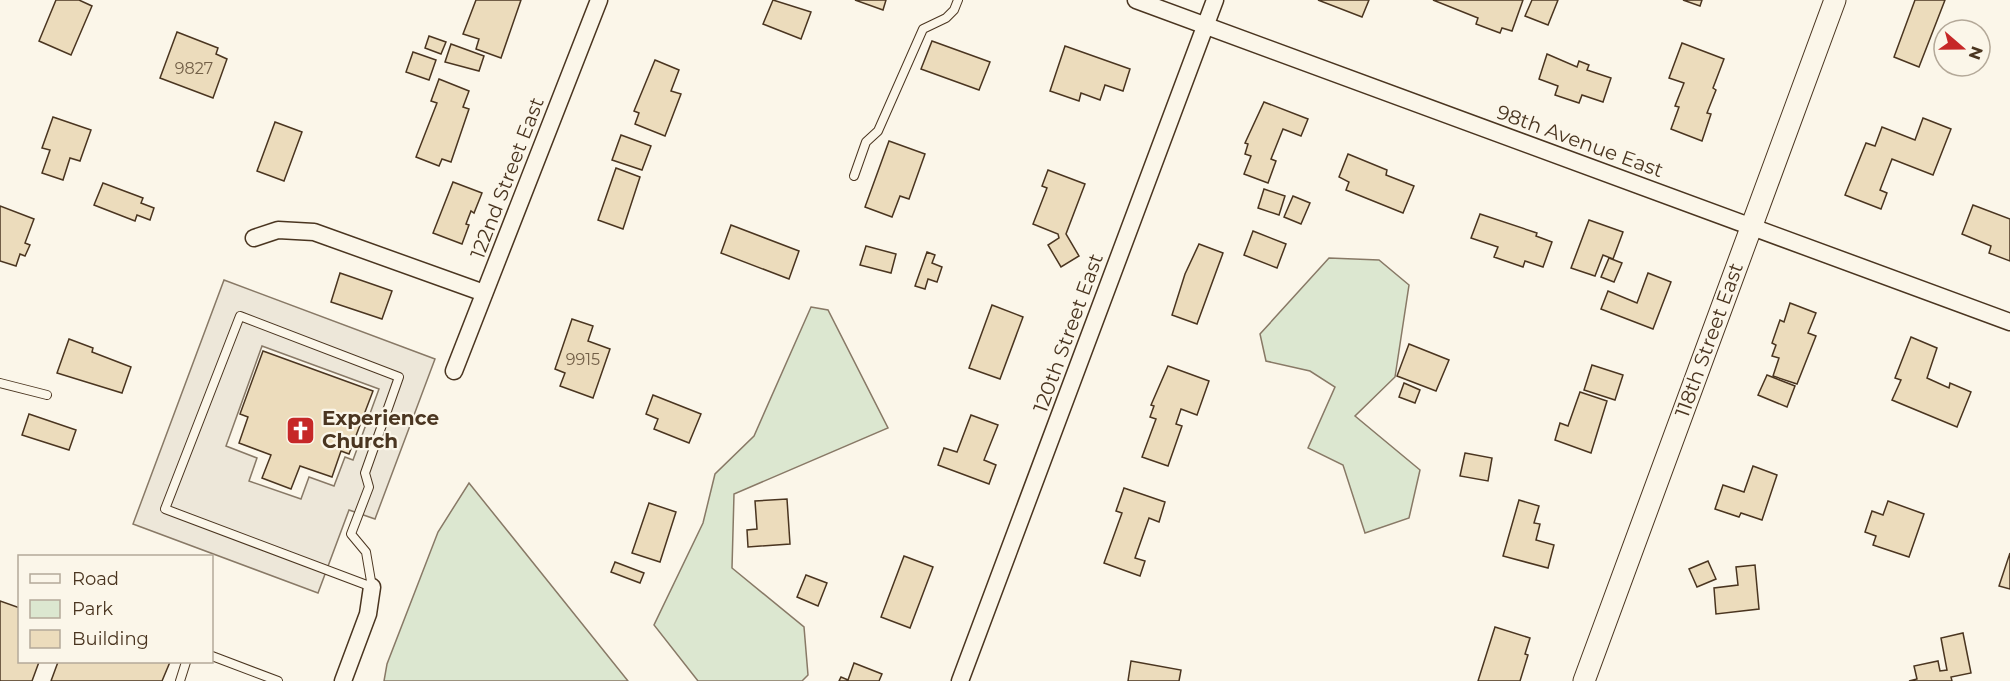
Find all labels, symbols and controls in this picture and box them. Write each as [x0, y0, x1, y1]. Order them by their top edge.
north arrow [1932, 18, 1992, 78]
text: N [1964, 44, 1987, 62]
house number: 9827 [175, 59, 213, 78]
street label: 122nd Street East [465, 94, 549, 262]
street label: 98th Avenue East [1493, 100, 1667, 182]
street label: 120th Street East [1028, 250, 1108, 416]
street label: 118th Street East [1670, 259, 1748, 421]
house number: 9915 [566, 350, 600, 369]
place label: Experience Church [322, 406, 439, 453]
church icon: Experience Church [285, 414, 317, 446]
legend [18, 555, 213, 663]
text: Road [72, 568, 119, 590]
text: Park [72, 598, 113, 620]
text: Building [72, 628, 149, 650]

